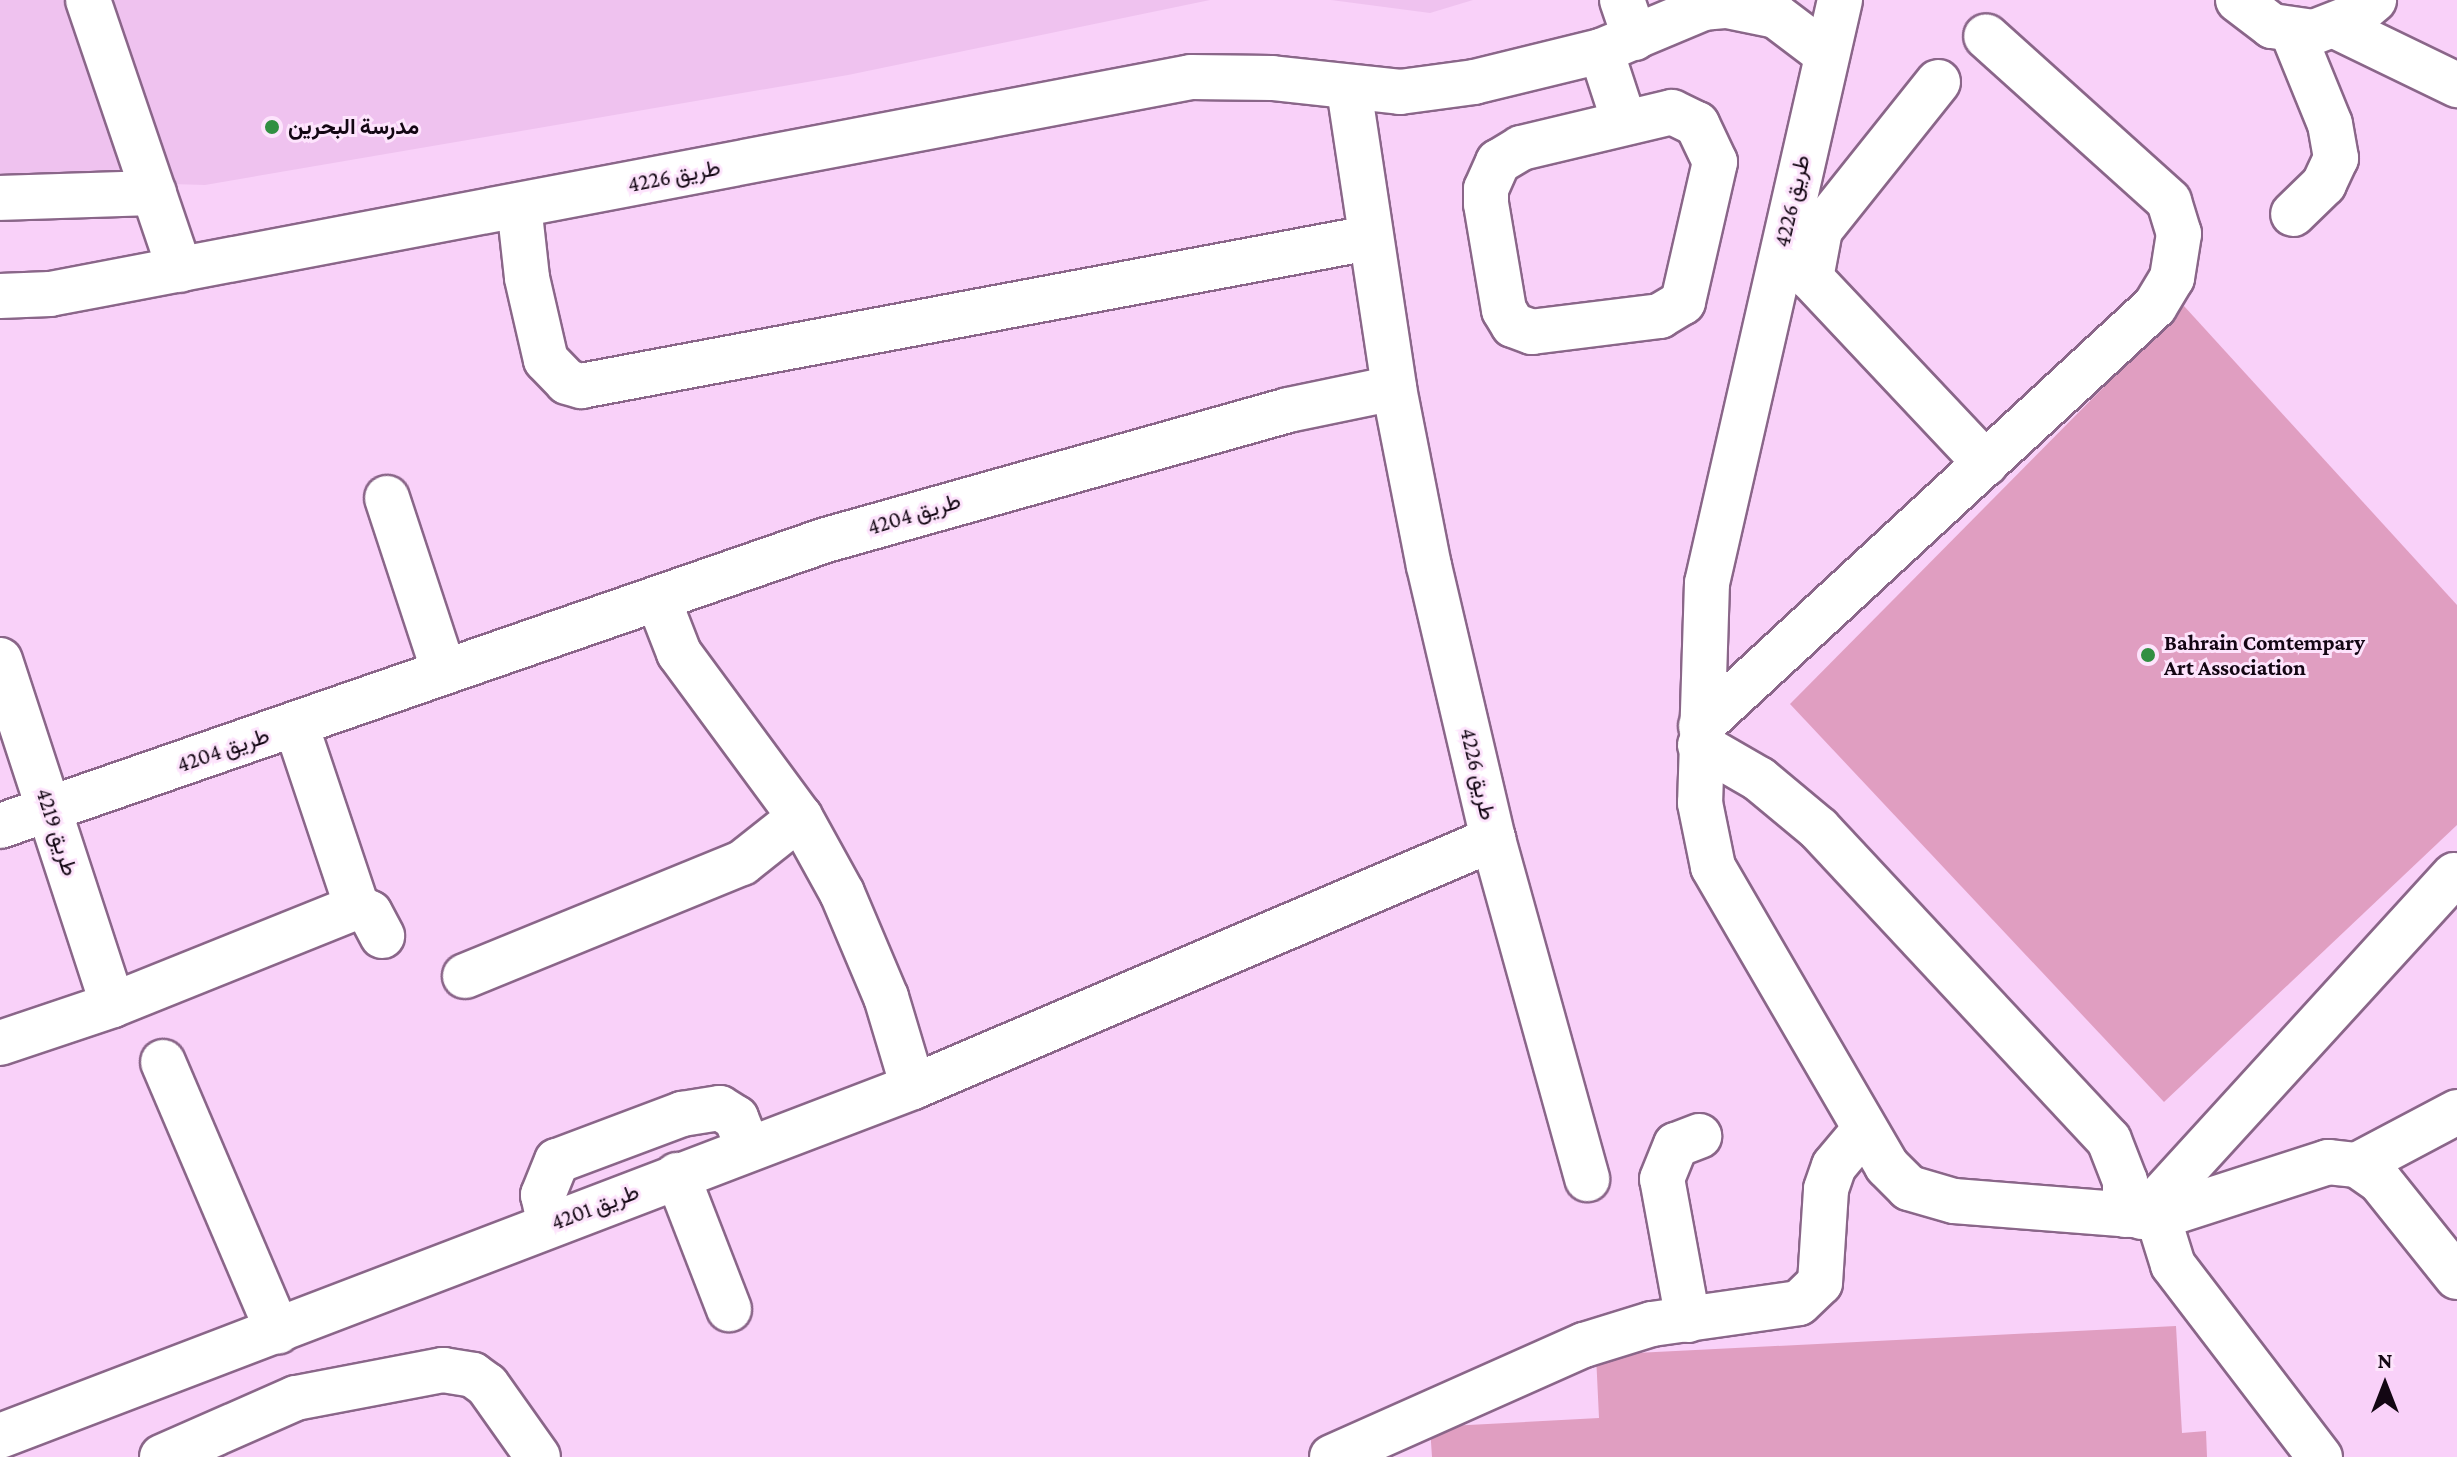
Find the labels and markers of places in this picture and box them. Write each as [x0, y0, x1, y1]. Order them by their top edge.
place label: مدرسة البحرين [288, 114, 419, 140]
marker: مدرسة البحرين [263, 118, 281, 136]
place label: Bahrain Comtempary Art Association [2164, 629, 2365, 680]
marker: Bahrain Comtempary Art Association [2139, 646, 2157, 664]

